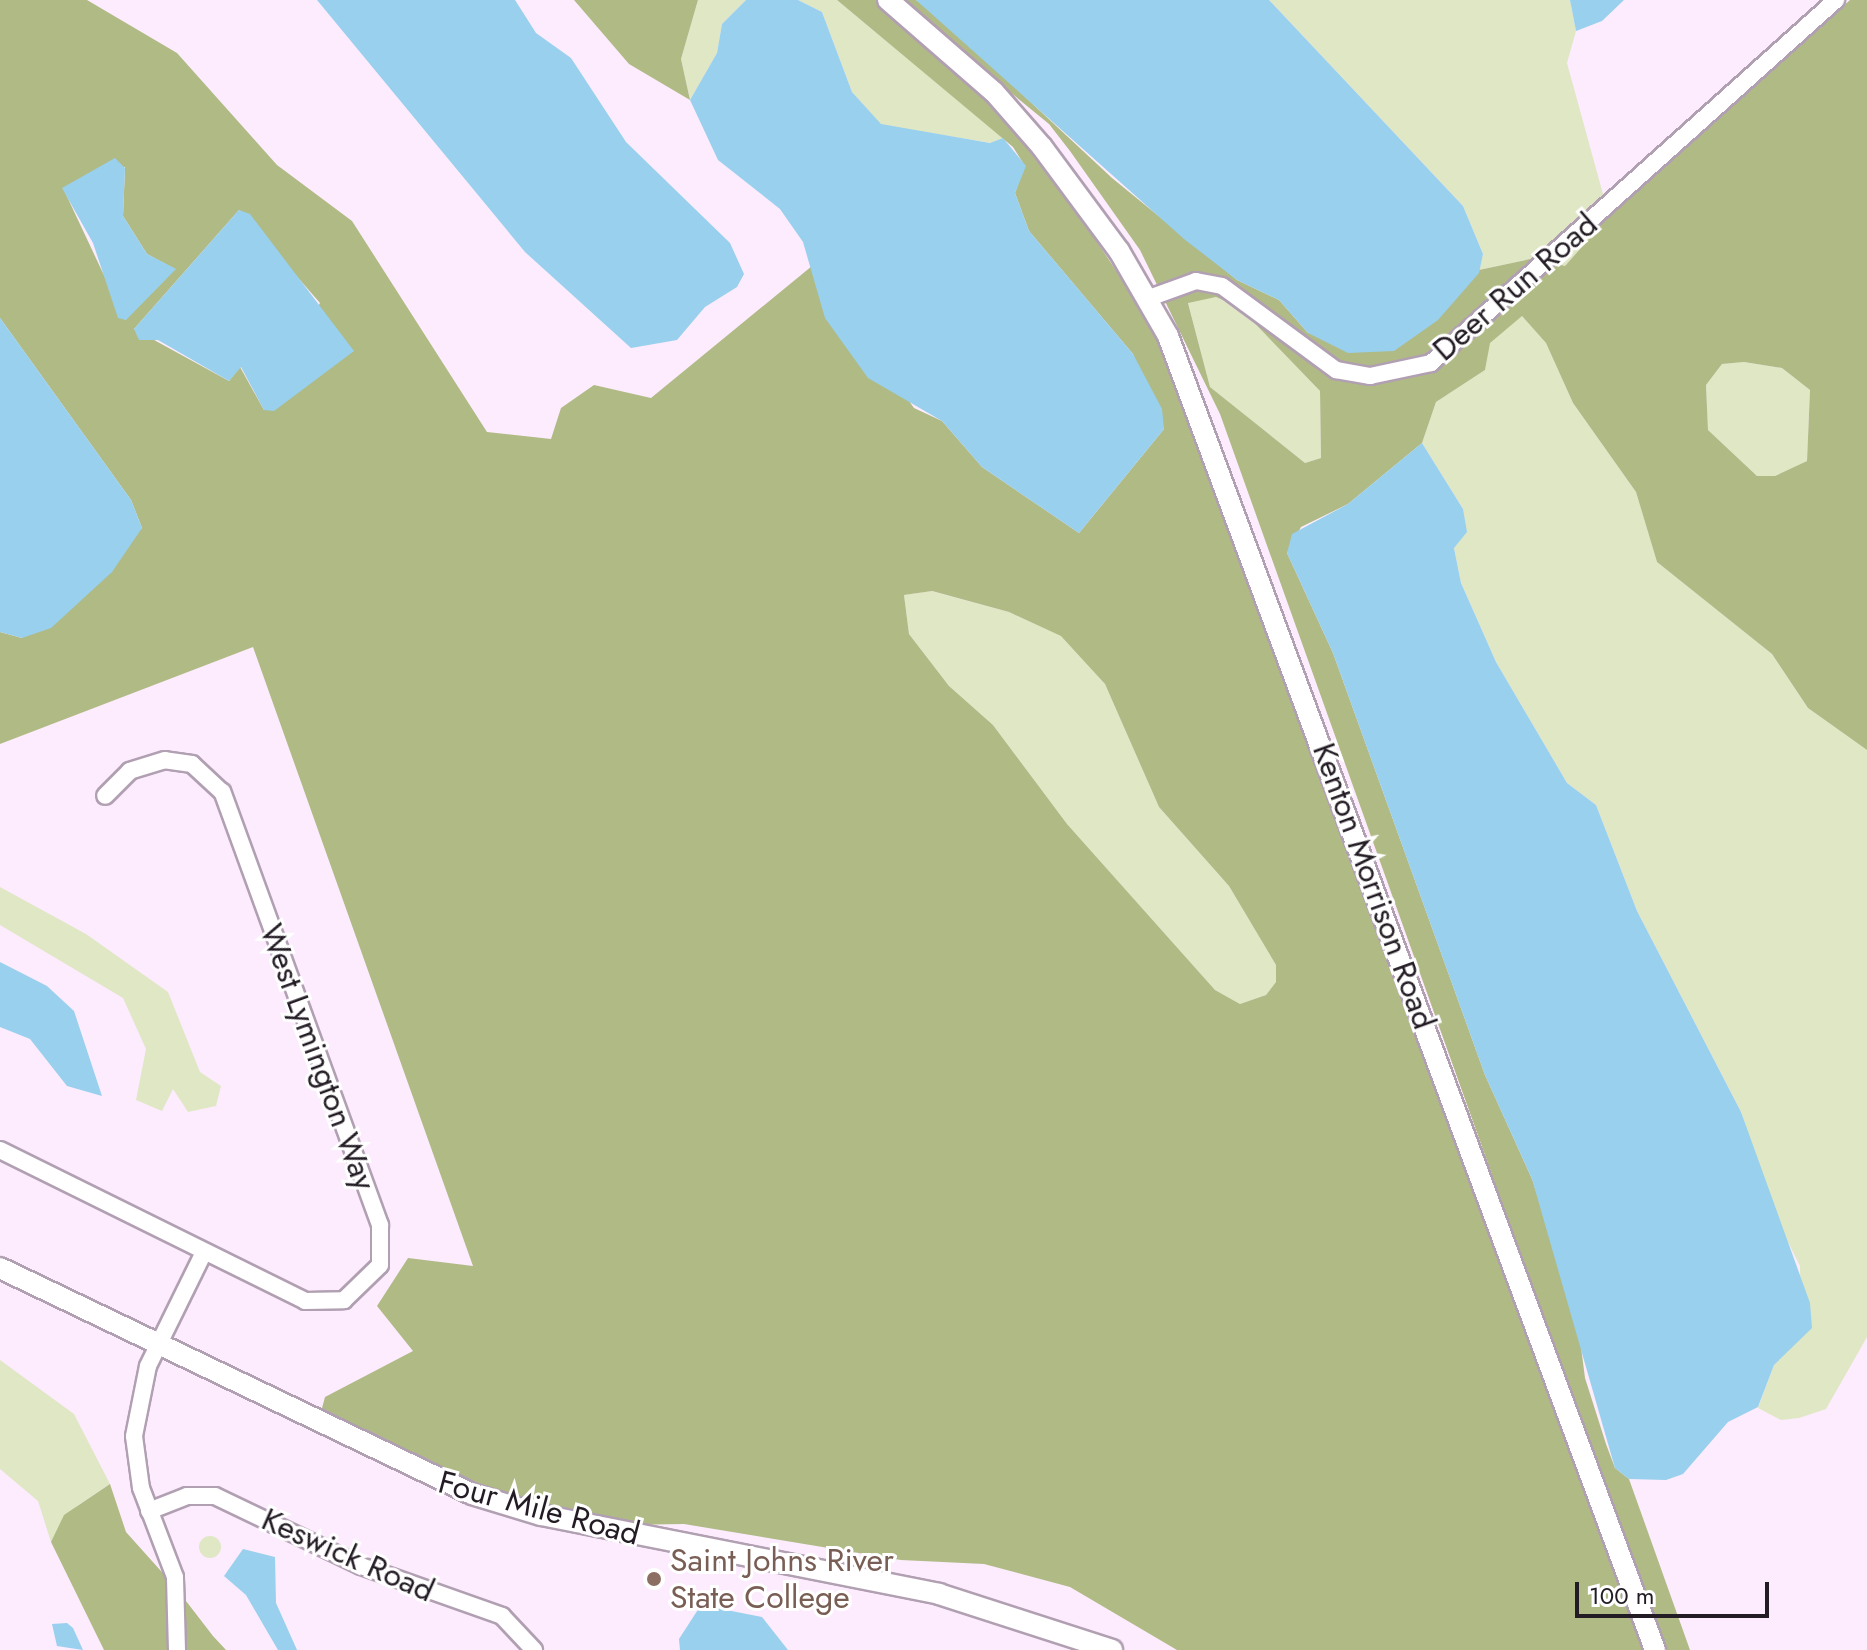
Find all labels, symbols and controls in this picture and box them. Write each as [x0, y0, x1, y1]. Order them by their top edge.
street label: Deer Run Road [1425, 205, 1605, 369]
street label: Kenton Morrison Road [1304, 738, 1444, 1034]
street label: West Lymington Way [252, 919, 384, 1195]
street label: Four Mile Road [434, 1463, 644, 1553]
street label: Keswick Road [256, 1500, 440, 1610]
place label: Saint Johns River State College [670, 1542, 894, 1617]
scale bar [1579, 1566, 1773, 1616]
marker: Saint Johns River State College [645, 1570, 663, 1588]
text: 100 m [1589, 1578, 1655, 1613]

